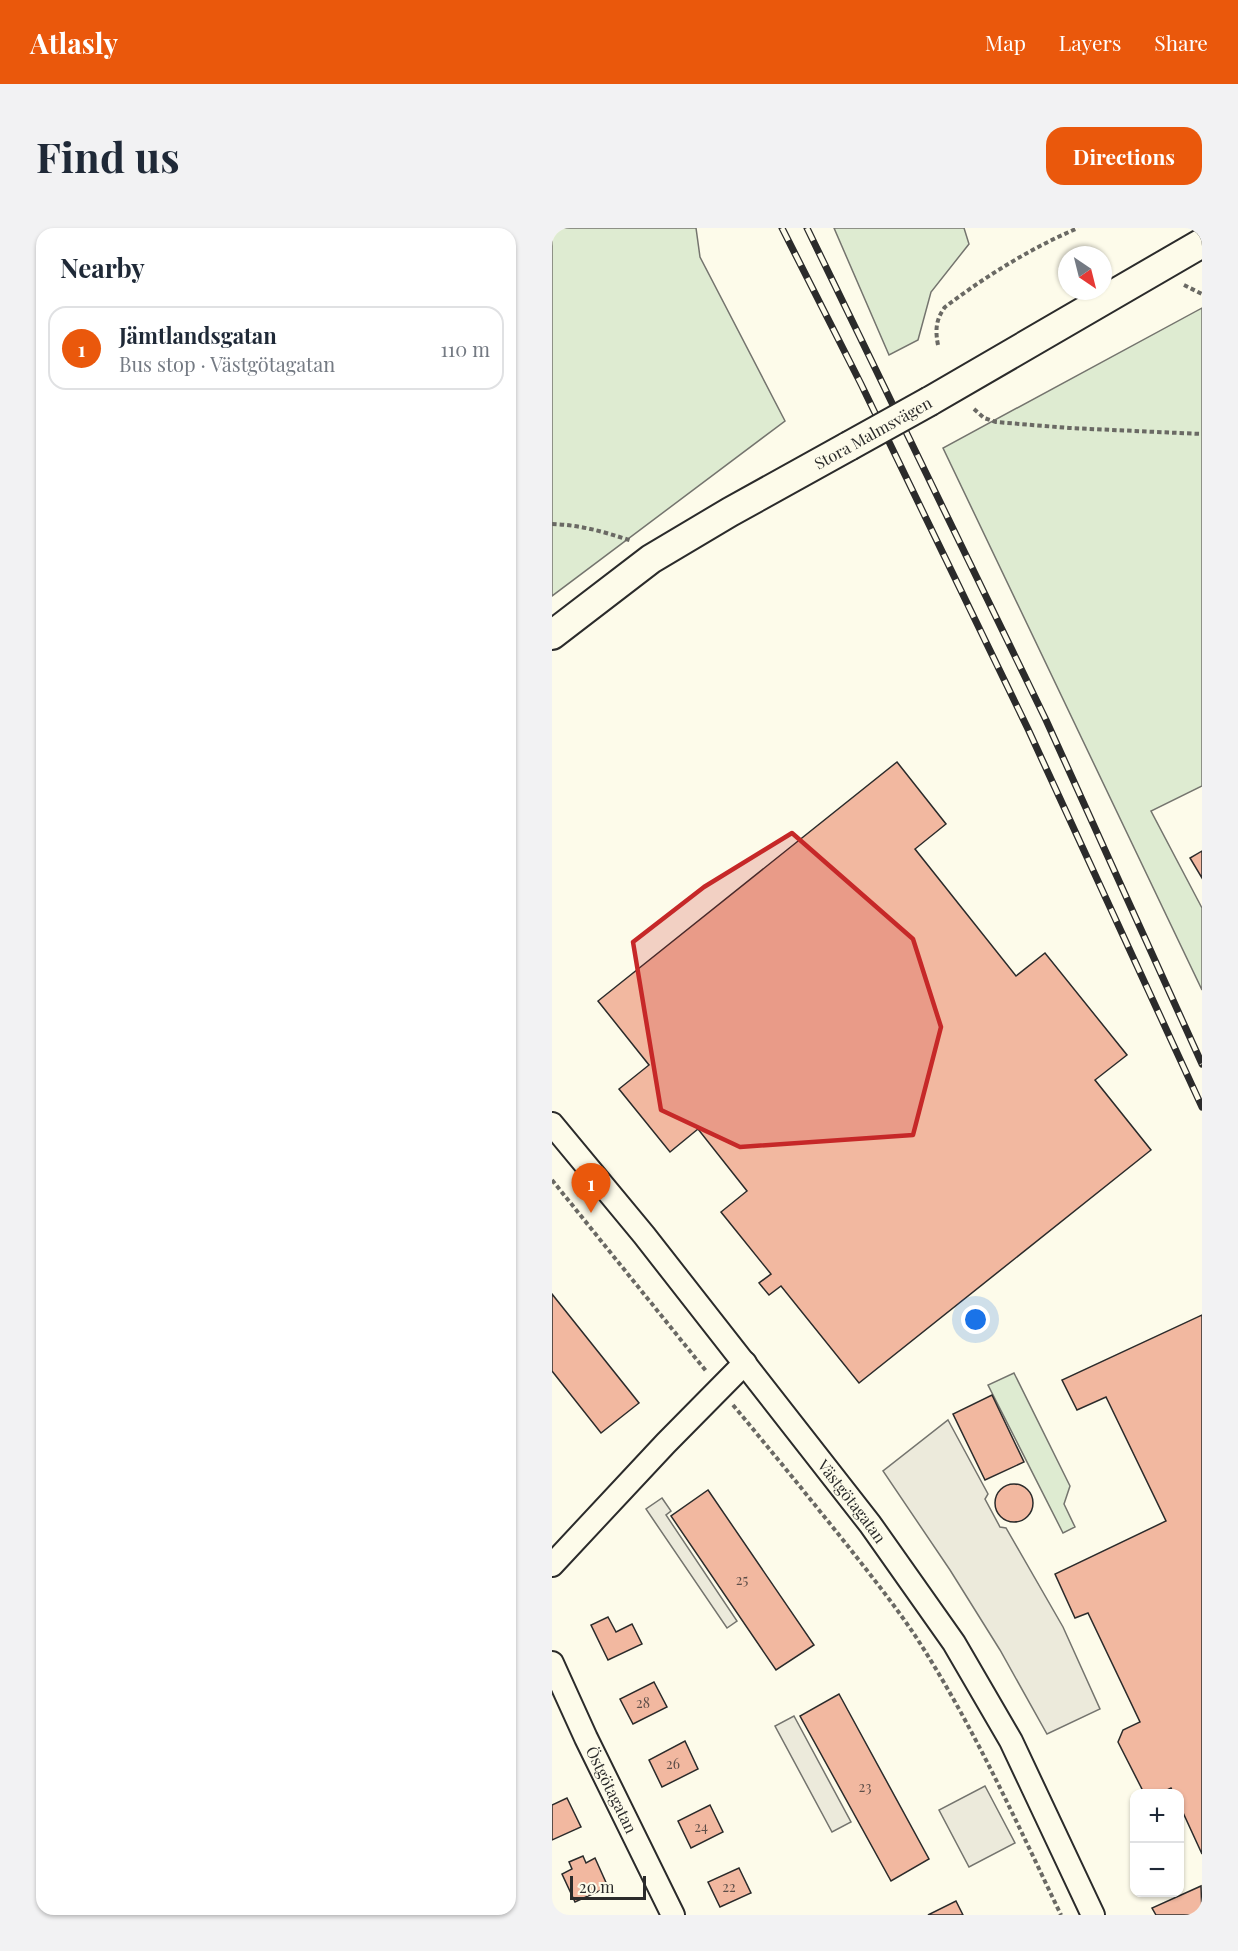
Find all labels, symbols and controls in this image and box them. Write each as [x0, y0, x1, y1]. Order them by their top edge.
text: Atlasly [30, 24, 118, 61]
text: Map [985, 28, 1026, 56]
text: Layers [1059, 28, 1121, 56]
text: Share [1154, 28, 1208, 56]
button: Directions [1046, 127, 1202, 185]
text: Find us [36, 128, 180, 184]
north arrow [1058, 246, 1112, 300]
text: Nearby [60, 250, 145, 285]
text: Jämtlandsgatan [119, 320, 277, 350]
text: 1 [78, 335, 85, 362]
text: 110 m [440, 335, 490, 362]
text: Bus stop · Västgötagatan [119, 350, 335, 377]
street label: Stora Malmsvägen [810, 391, 936, 474]
pin: 1 [572, 1164, 610, 1213]
your location [961, 1305, 990, 1334]
street label: Västgötagatan [813, 1454, 891, 1547]
house number: 25 [736, 1570, 748, 1589]
house number: 28 [636, 1693, 650, 1712]
street label: Östgötagatan [582, 1742, 642, 1837]
house number: 26 [666, 1754, 680, 1773]
house number: 23 [858, 1777, 872, 1796]
map controls [1130, 1789, 1184, 1897]
button: + [1130, 1789, 1184, 1843]
house number: 24 [694, 1817, 708, 1836]
button: − [1130, 1843, 1184, 1897]
scale bar [570, 1873, 646, 1900]
text: 20 m [579, 1876, 614, 1897]
house number: 22 [722, 1877, 736, 1896]

